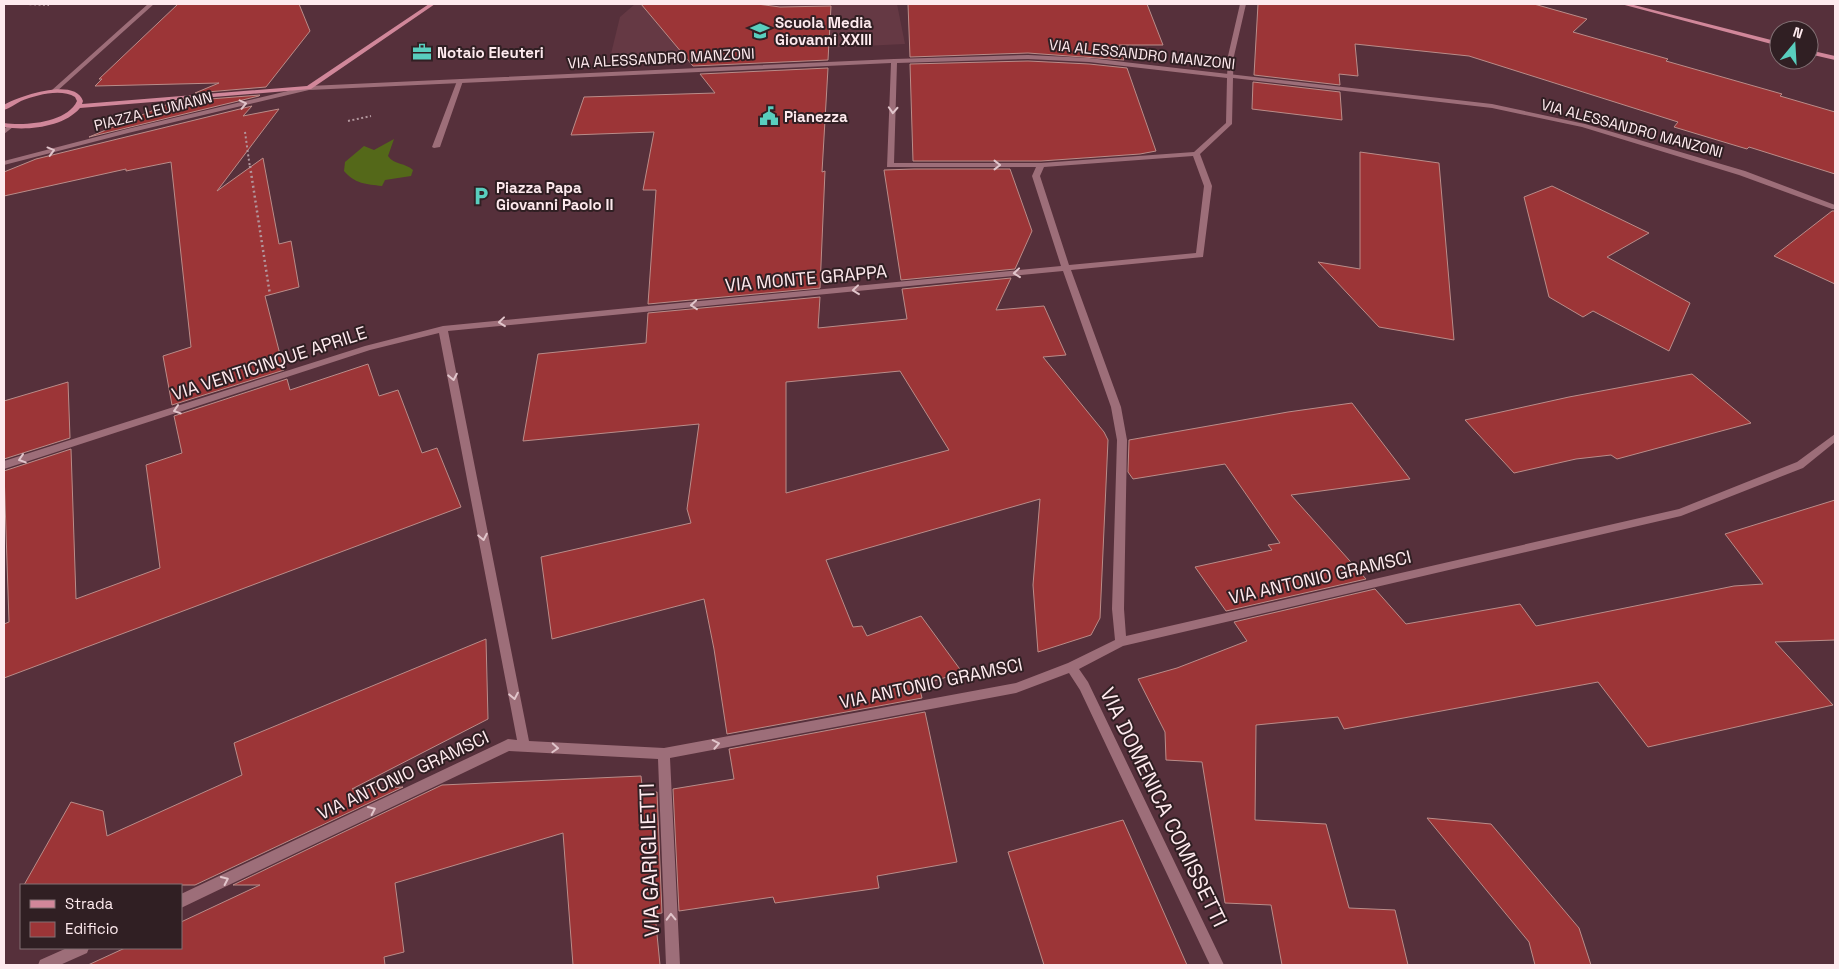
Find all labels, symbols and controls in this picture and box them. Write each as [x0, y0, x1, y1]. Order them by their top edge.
place label: Scuola Media Giovanni XXIII [775, 13, 872, 49]
school or university icon: Scuola Media Giovanni XXIII [749, 20, 771, 42]
north arrow [1769, 20, 1819, 70]
text: N [1791, 23, 1805, 43]
street label: VIA ALESSANDRO MANZONI [1048, 35, 1236, 73]
office icon: Notaio Eleuteri [411, 41, 433, 63]
place label: Notaio Eleuteri [437, 43, 544, 62]
street label: VIA ALESSANDRO MANZONI [567, 44, 755, 72]
street label: PIAZZA LEUMANN [92, 87, 214, 135]
street label: VIA ALESSANDRO MANZONI [1539, 95, 1725, 161]
one-way arrow [238, 99, 246, 109]
public building icon: Pianezza [758, 105, 780, 127]
one-way arrow [887, 106, 898, 114]
place label: Pianezza [784, 107, 848, 126]
one-way arrow [46, 146, 54, 156]
one-way arrow [994, 160, 1002, 170]
place label: Piazza Papa Giovanni Paolo II [496, 178, 613, 214]
parking icon: Piazza Papa Giovanni Paolo II [470, 185, 492, 207]
street label: VIA MONTE GRAPPA [724, 259, 888, 297]
one-way arrow [1013, 268, 1021, 279]
one-way arrow [851, 284, 859, 295]
one-way arrow [689, 299, 697, 310]
one-way arrow [497, 317, 505, 328]
street label: VIA VENTICINQUE APRILE [169, 321, 369, 405]
one-way arrow [447, 373, 457, 381]
one-way arrow [173, 404, 181, 414]
one-way arrow [18, 454, 27, 464]
one-way arrow [478, 532, 488, 541]
street label: VIA ANTONIO GRAMSCI [1227, 545, 1413, 609]
street label: VIA ANTONIO GRAMSCI [837, 652, 1025, 714]
street label: VIA DOMENICA COMISSETTI [1094, 683, 1234, 931]
one-way arrow [508, 692, 519, 701]
street label: VIA ANTONIO GRAMSCI [314, 725, 492, 825]
one-way arrow [712, 739, 721, 749]
one-way arrow [551, 742, 559, 753]
street label: VIA GARIGLIETTI [633, 783, 665, 937]
one-way arrow [367, 806, 376, 816]
one-way arrow [220, 875, 229, 886]
legend [20, 884, 182, 949]
text: Strada [65, 894, 114, 913]
one-way arrow [666, 912, 677, 920]
text: Edificio [65, 919, 119, 938]

